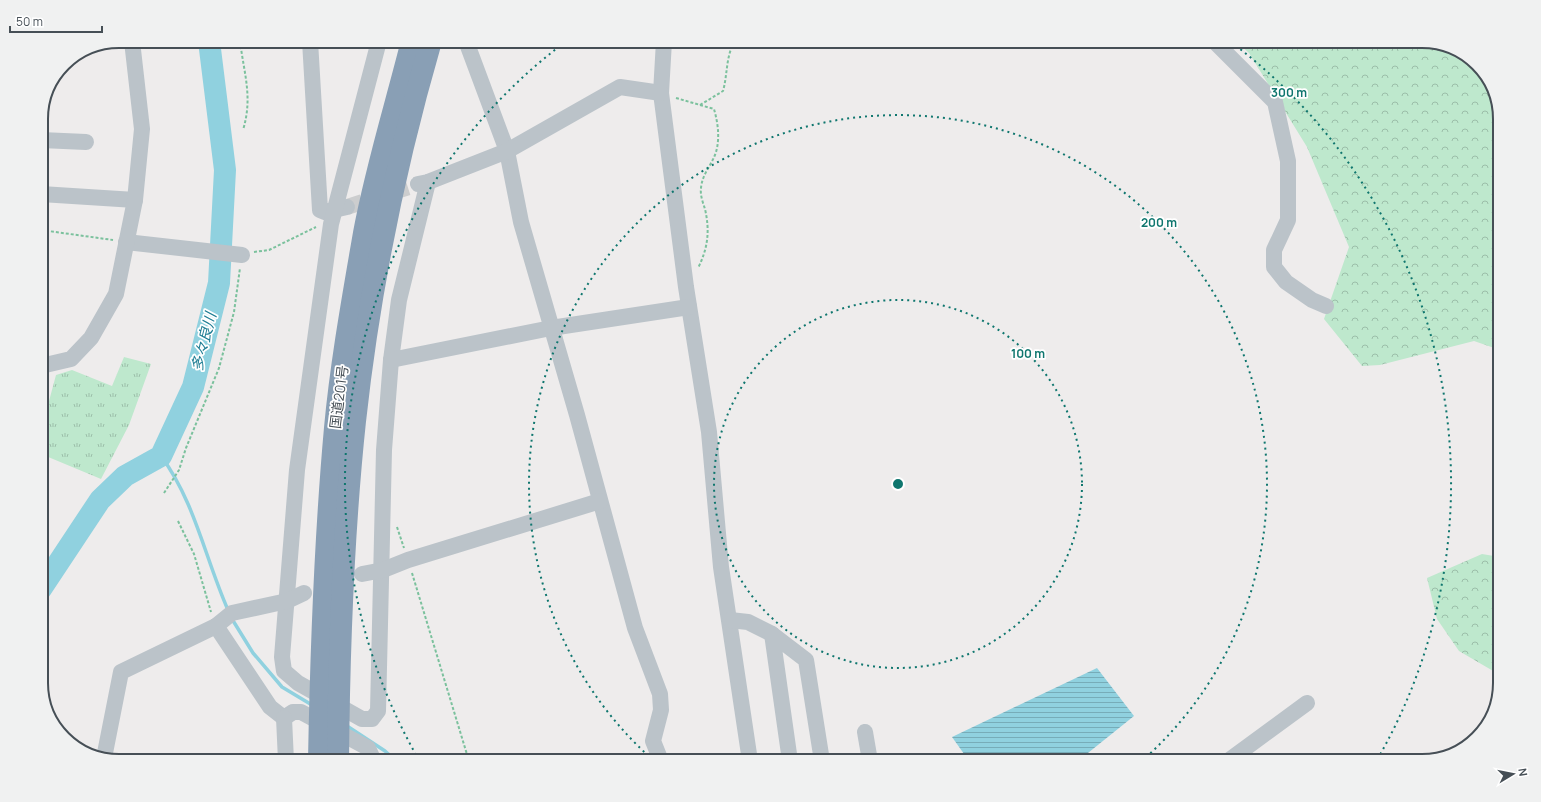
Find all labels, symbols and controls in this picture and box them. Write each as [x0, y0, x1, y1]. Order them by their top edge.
scale bar [10, 8, 102, 34]
text: 50 m [16, 13, 43, 30]
text: 300 m [1271, 84, 1307, 101]
text: 200 m [1141, 214, 1177, 231]
water label: 多々良川 [186, 308, 221, 374]
text: 100 m [1011, 345, 1045, 362]
street label: 国道201号 [325, 364, 352, 430]
centre of rings [891, 477, 905, 491]
north arrow [1493, 754, 1533, 794]
text: N [1515, 767, 1531, 777]

